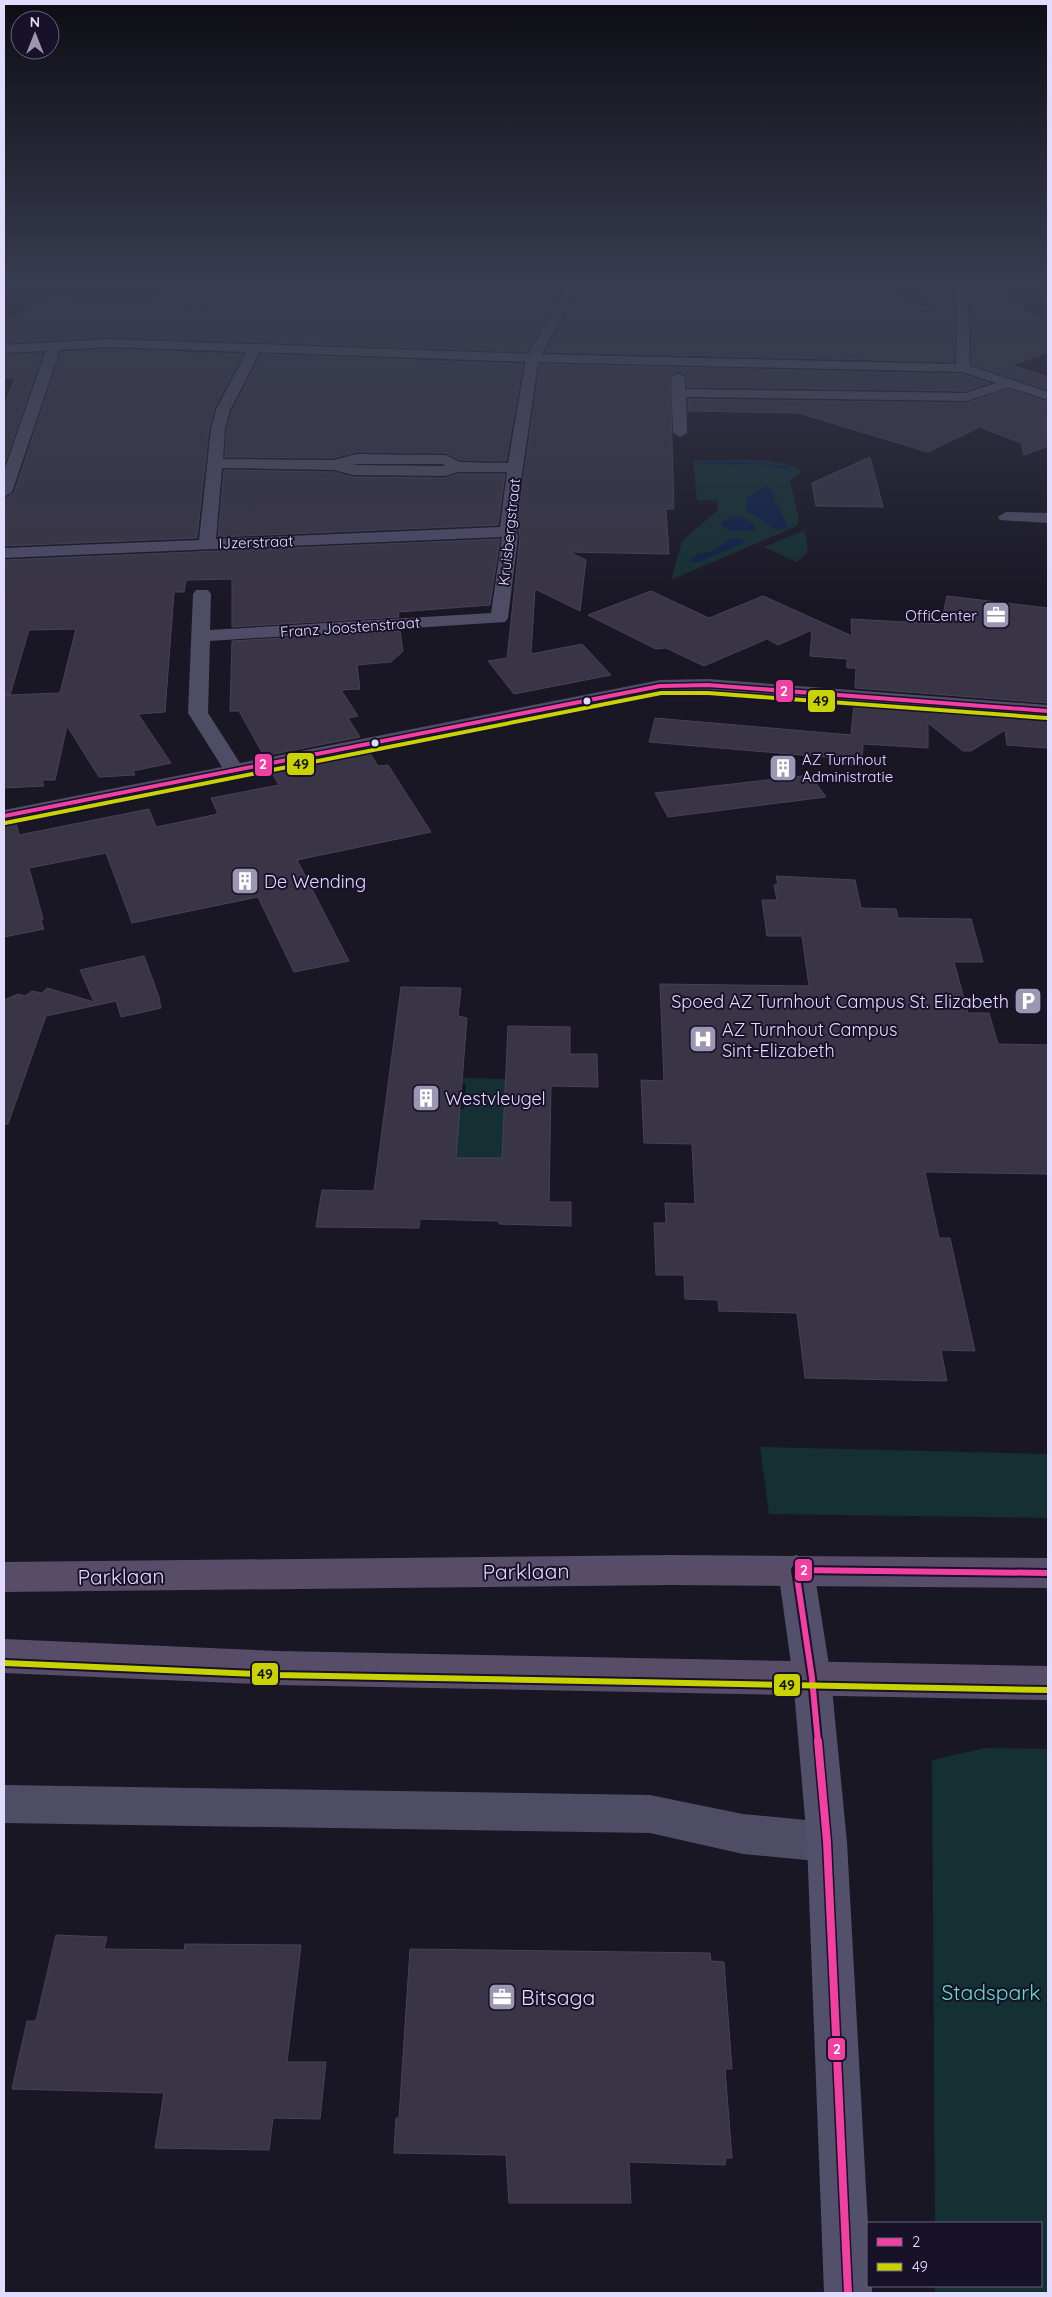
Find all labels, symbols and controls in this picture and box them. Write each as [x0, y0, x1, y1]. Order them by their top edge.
north arrow [10, 10, 60, 60]
text: N [30, 13, 40, 31]
street label: Kruisbergstraat [494, 477, 524, 587]
street label: IJzerstraat [218, 531, 294, 553]
office icon: OffiCenter [981, 600, 1011, 630]
place label: OffiCenter [905, 606, 977, 625]
street label: Franz Joostenstraat [280, 613, 420, 641]
line badge: 2 [775, 679, 794, 703]
text: 2 [780, 682, 788, 700]
line badge: 49 [807, 689, 836, 713]
text: 49 [813, 692, 829, 710]
unlabelled marker [582, 696, 592, 706]
unlabelled marker [370, 738, 380, 748]
place label: AZ Turnhout Administratie [802, 750, 893, 786]
line badge: 49 [286, 752, 315, 776]
line badge: 2 [254, 753, 273, 777]
building icon: AZ Turnhout Administratie [768, 753, 798, 783]
text: 2 [259, 755, 267, 773]
text: 49 [293, 755, 309, 773]
building icon: De Wending [230, 866, 260, 896]
place label: De Wending [264, 870, 366, 893]
parking icon: Spoed AZ Turnhout Campus St. Elizabeth [1013, 986, 1043, 1016]
place label: Spoed AZ Turnhout Campus St. Elizabeth [671, 990, 1009, 1013]
place label: AZ Turnhout Campus Sint-Elizabeth [722, 1018, 897, 1062]
hospital icon: AZ Turnhout Campus Sint-Elizabeth [688, 1024, 718, 1054]
building icon: Westvleugel [411, 1083, 441, 1113]
place label: Westvleugel [445, 1087, 546, 1110]
street label: Parklaan [482, 1557, 570, 1585]
line badge: 2 [794, 1558, 813, 1582]
text: 2 [800, 1561, 808, 1579]
street label: Parklaan [77, 1562, 165, 1590]
line badge: 49 [251, 1662, 279, 1686]
text: 49 [257, 1665, 273, 1683]
line badge: 49 [773, 1673, 801, 1697]
text: 49 [779, 1676, 795, 1694]
park label: Stadspark [942, 1979, 1041, 2005]
office icon: Bitsaga [487, 1982, 517, 2012]
place label: Bitsaga [521, 1984, 595, 2010]
line badge: 2 [827, 2037, 846, 2061]
text: 2 [833, 2040, 841, 2058]
legend [867, 2222, 1042, 2287]
text: 2 [912, 2232, 920, 2251]
text: 49 [912, 2257, 928, 2276]

